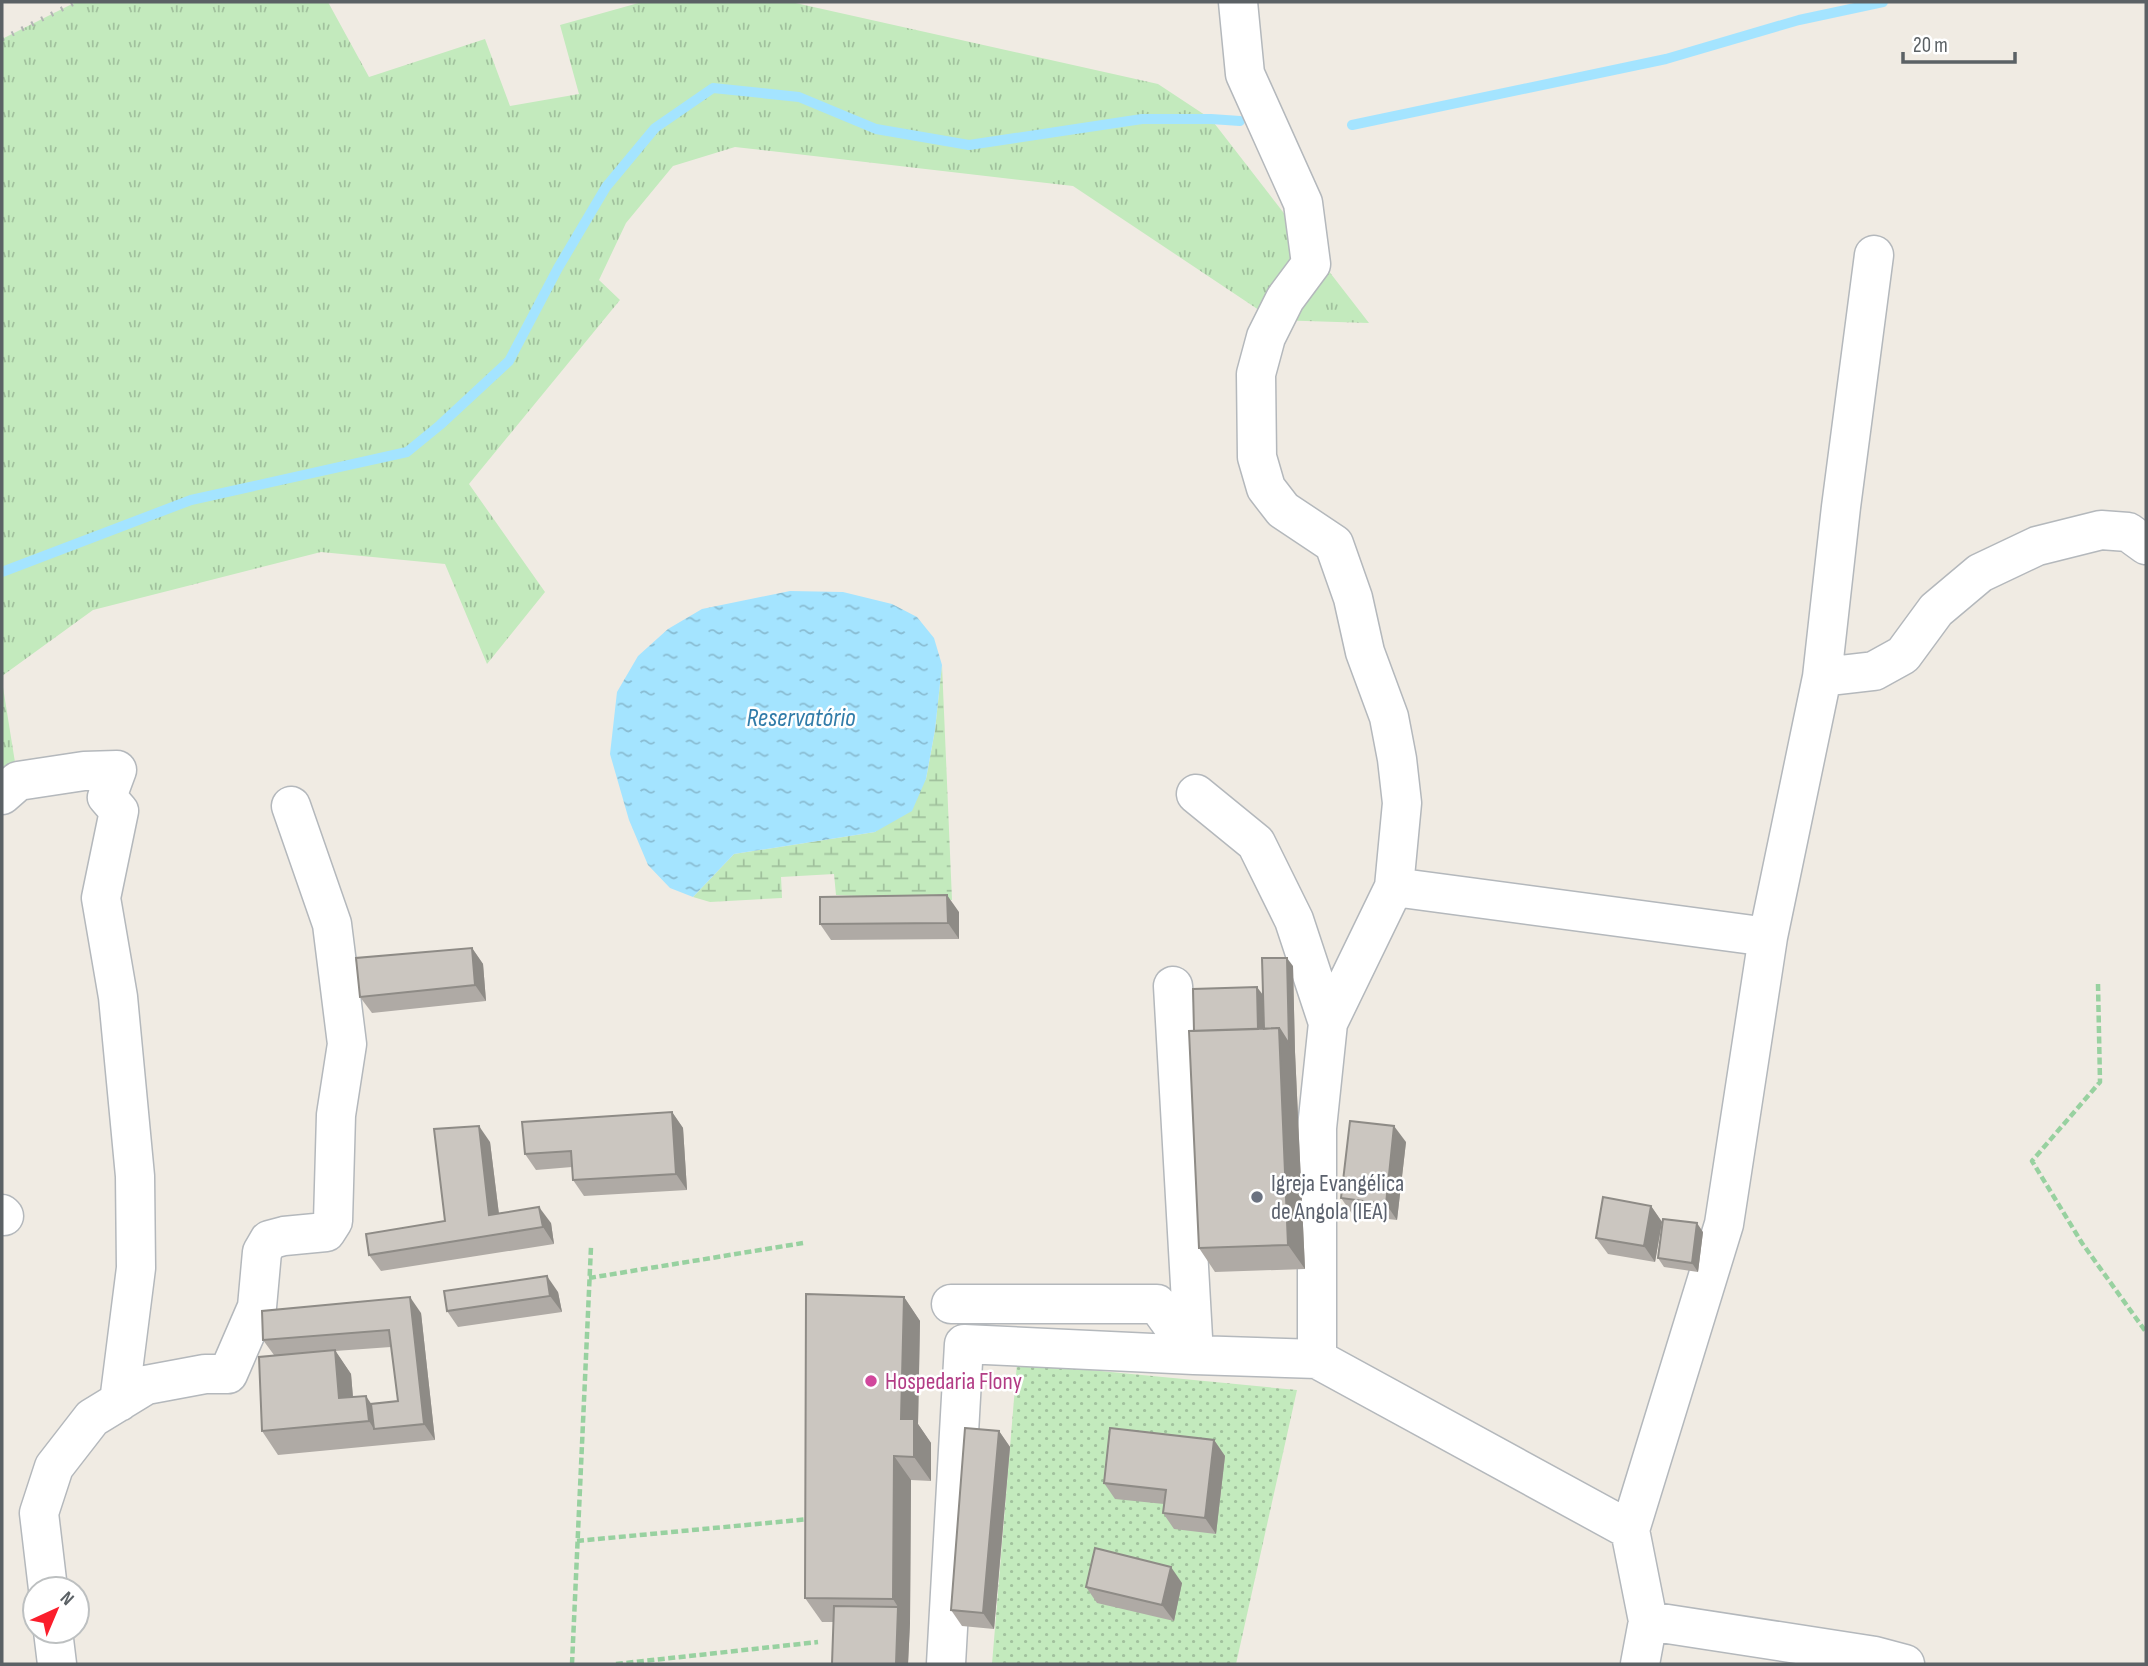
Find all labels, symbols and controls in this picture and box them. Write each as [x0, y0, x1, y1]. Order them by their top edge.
scale bar [1903, 21, 2015, 65]
text: 20 m [1913, 33, 1948, 58]
water label: Reservatório [746, 703, 856, 734]
place label: Igreja Evangélica de Angola (IEA) [1271, 1169, 1404, 1226]
marker: Igreja Evangélica de Angola (IEA) [1249, 1189, 1265, 1205]
place label: Hospedaria Flony [885, 1367, 1022, 1396]
marker: Hospedaria Flony [863, 1373, 879, 1389]
north arrow [21, 1575, 91, 1645]
text: N [55, 1587, 78, 1611]

